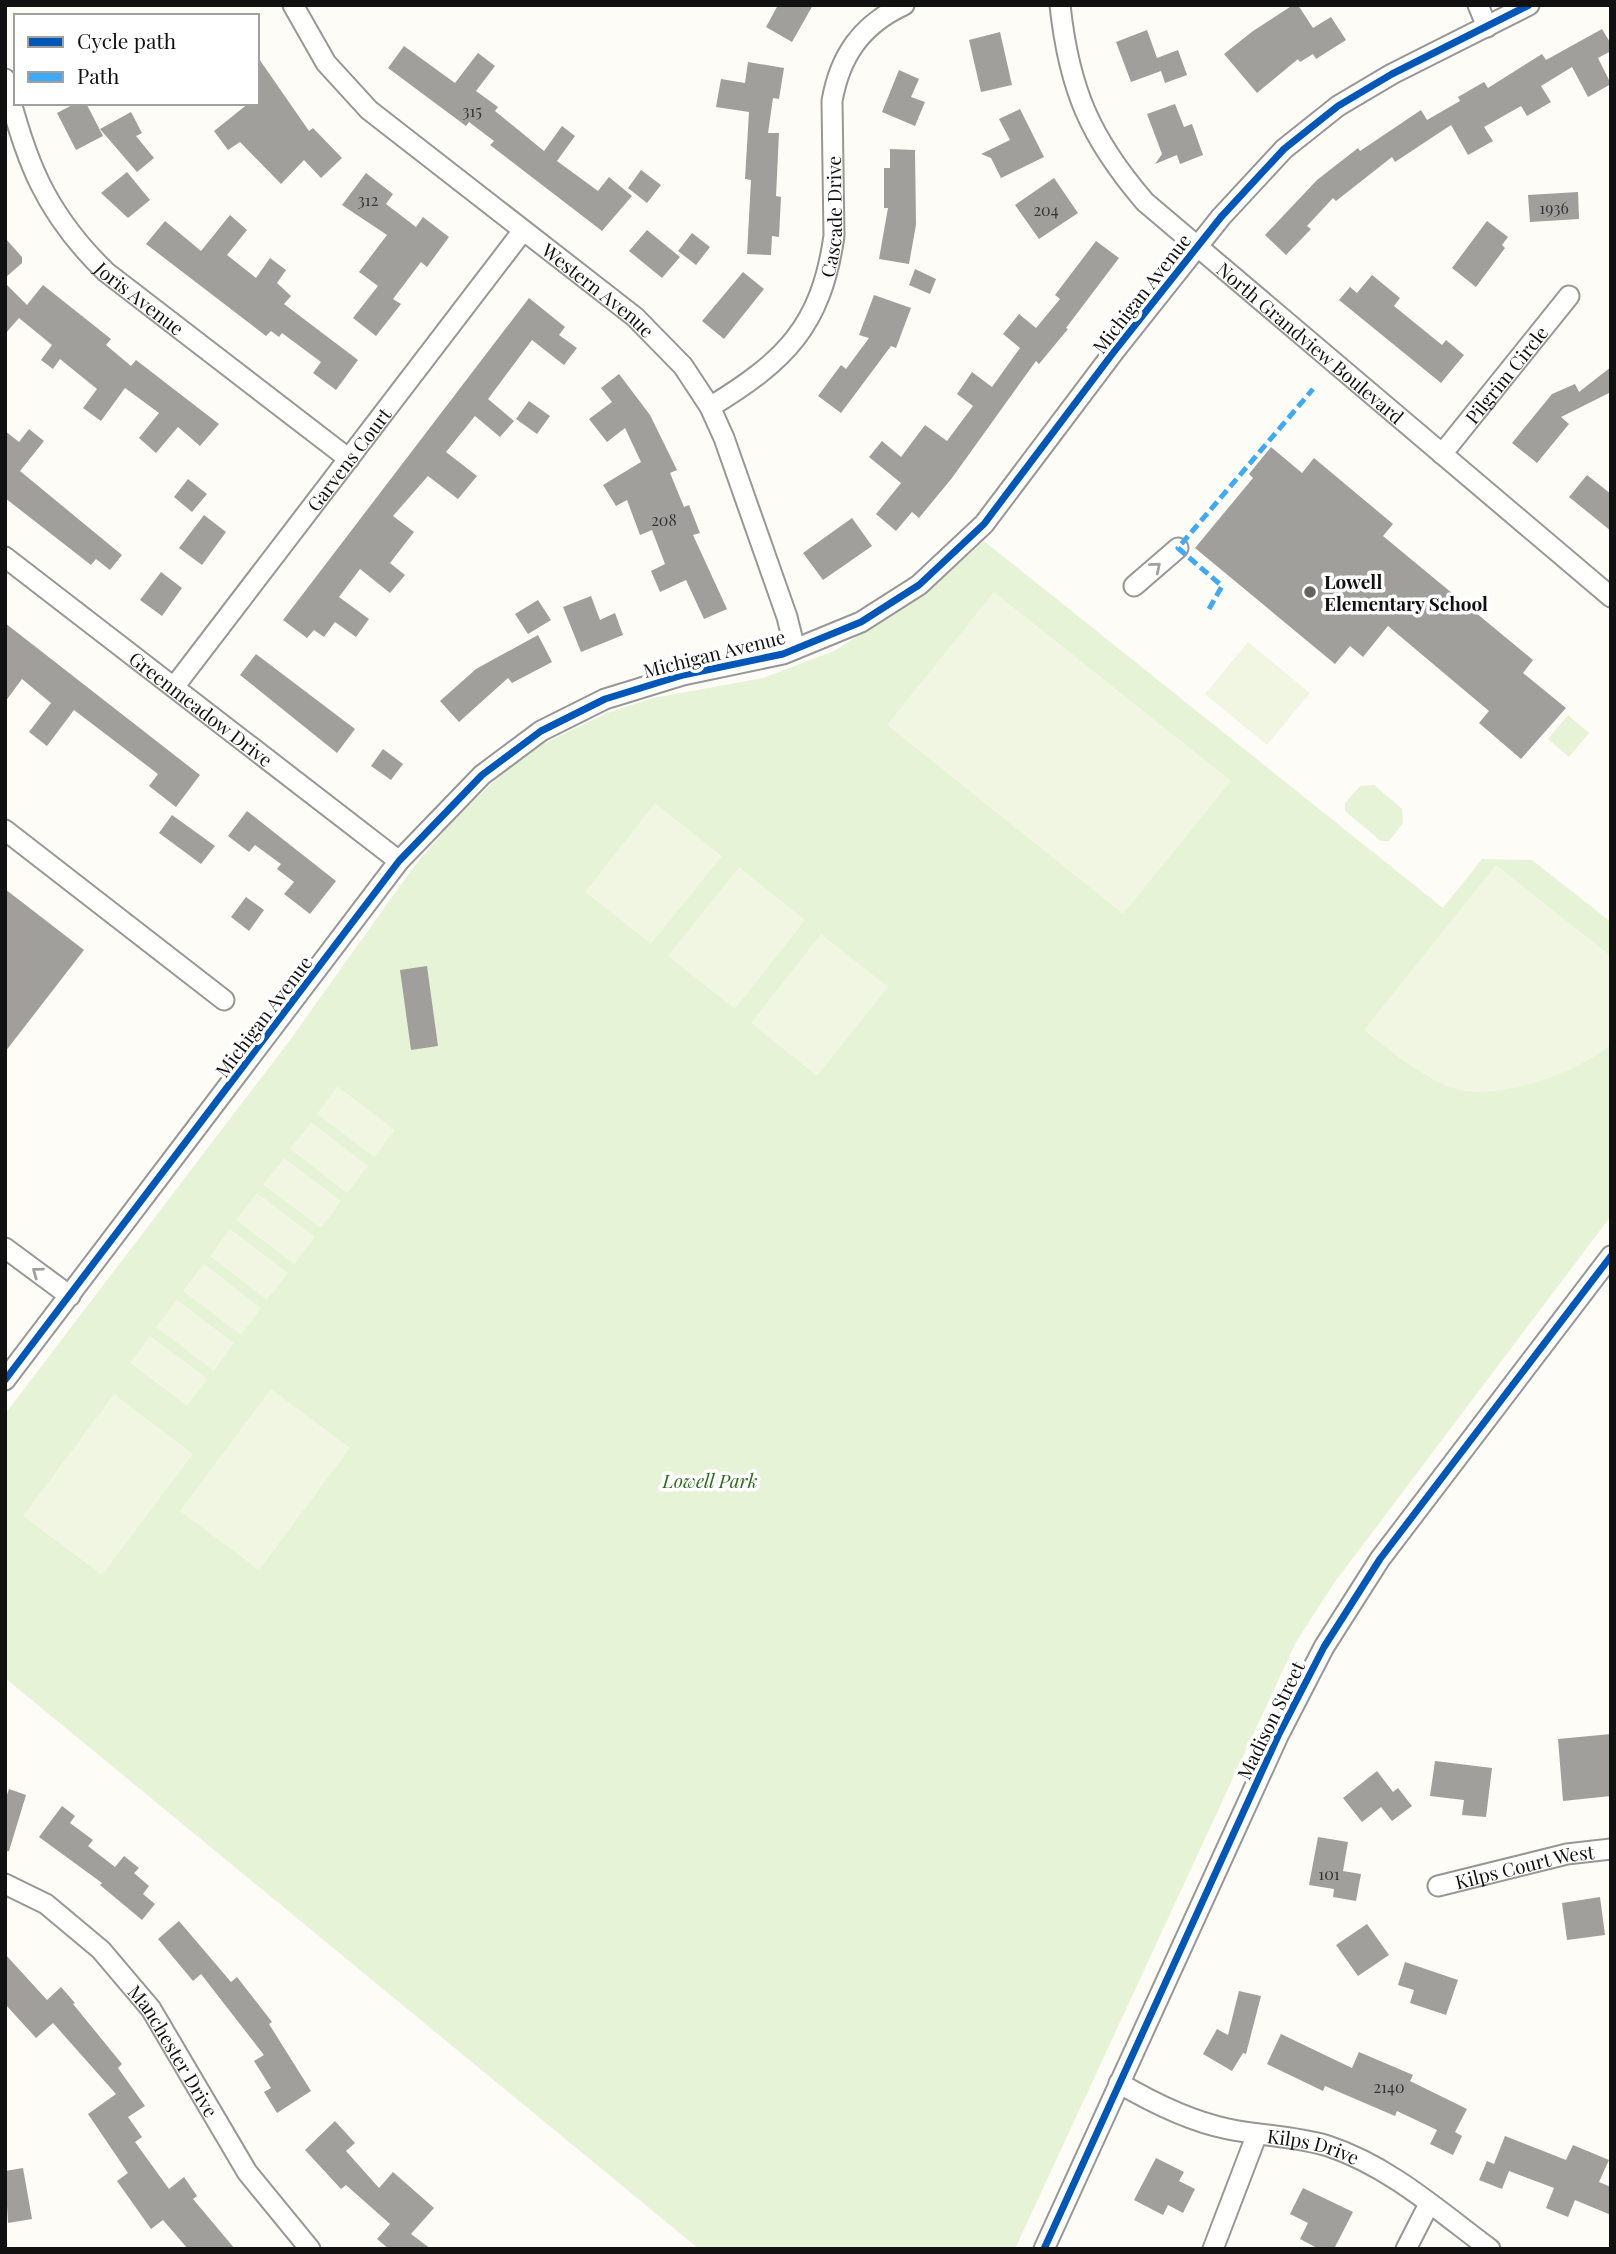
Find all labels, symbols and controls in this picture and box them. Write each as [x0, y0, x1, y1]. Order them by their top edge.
legend [14, 14, 259, 105]
text: Cycle path [77, 26, 177, 54]
text: Path [77, 61, 120, 89]
house number: 315 [462, 100, 482, 121]
street label: Cascade Drive [813, 156, 847, 280]
house number: 312 [358, 189, 378, 210]
house number: 1936 [1539, 197, 1569, 218]
house number: 204 [1033, 199, 1059, 220]
street label: Michigan Avenue [1086, 228, 1196, 358]
street label: Western Avenue [536, 236, 660, 343]
street label: Joris Avenue [89, 255, 190, 341]
street label: North Grandview Boulevard [1212, 256, 1410, 429]
street label: Pilgrim Circle [1459, 320, 1553, 429]
street label: Garvens Court [300, 402, 397, 516]
house number: 208 [651, 509, 677, 530]
one-way arrow [1148, 563, 1161, 575]
place label: Lowell Elementary School [1324, 568, 1488, 616]
marker: Lowell Elementary School [1302, 584, 1318, 600]
street label: Michigan Avenue [640, 623, 788, 683]
street label: Greenmeadow Drive [124, 645, 278, 772]
street label: Michigan Avenue [209, 950, 317, 1082]
one-way arrow [33, 1268, 45, 1280]
park label: Lowell Park [662, 1467, 758, 1493]
street label: Madison Street [1230, 1656, 1310, 1783]
street label: Kilps Court West [1452, 1838, 1596, 1894]
house number: 101 [1318, 1863, 1340, 1884]
street label: Manchester Drive [123, 1979, 225, 2122]
house number: 2140 [1373, 2076, 1405, 2097]
street label: Kilps Drive [1266, 2122, 1364, 2170]

